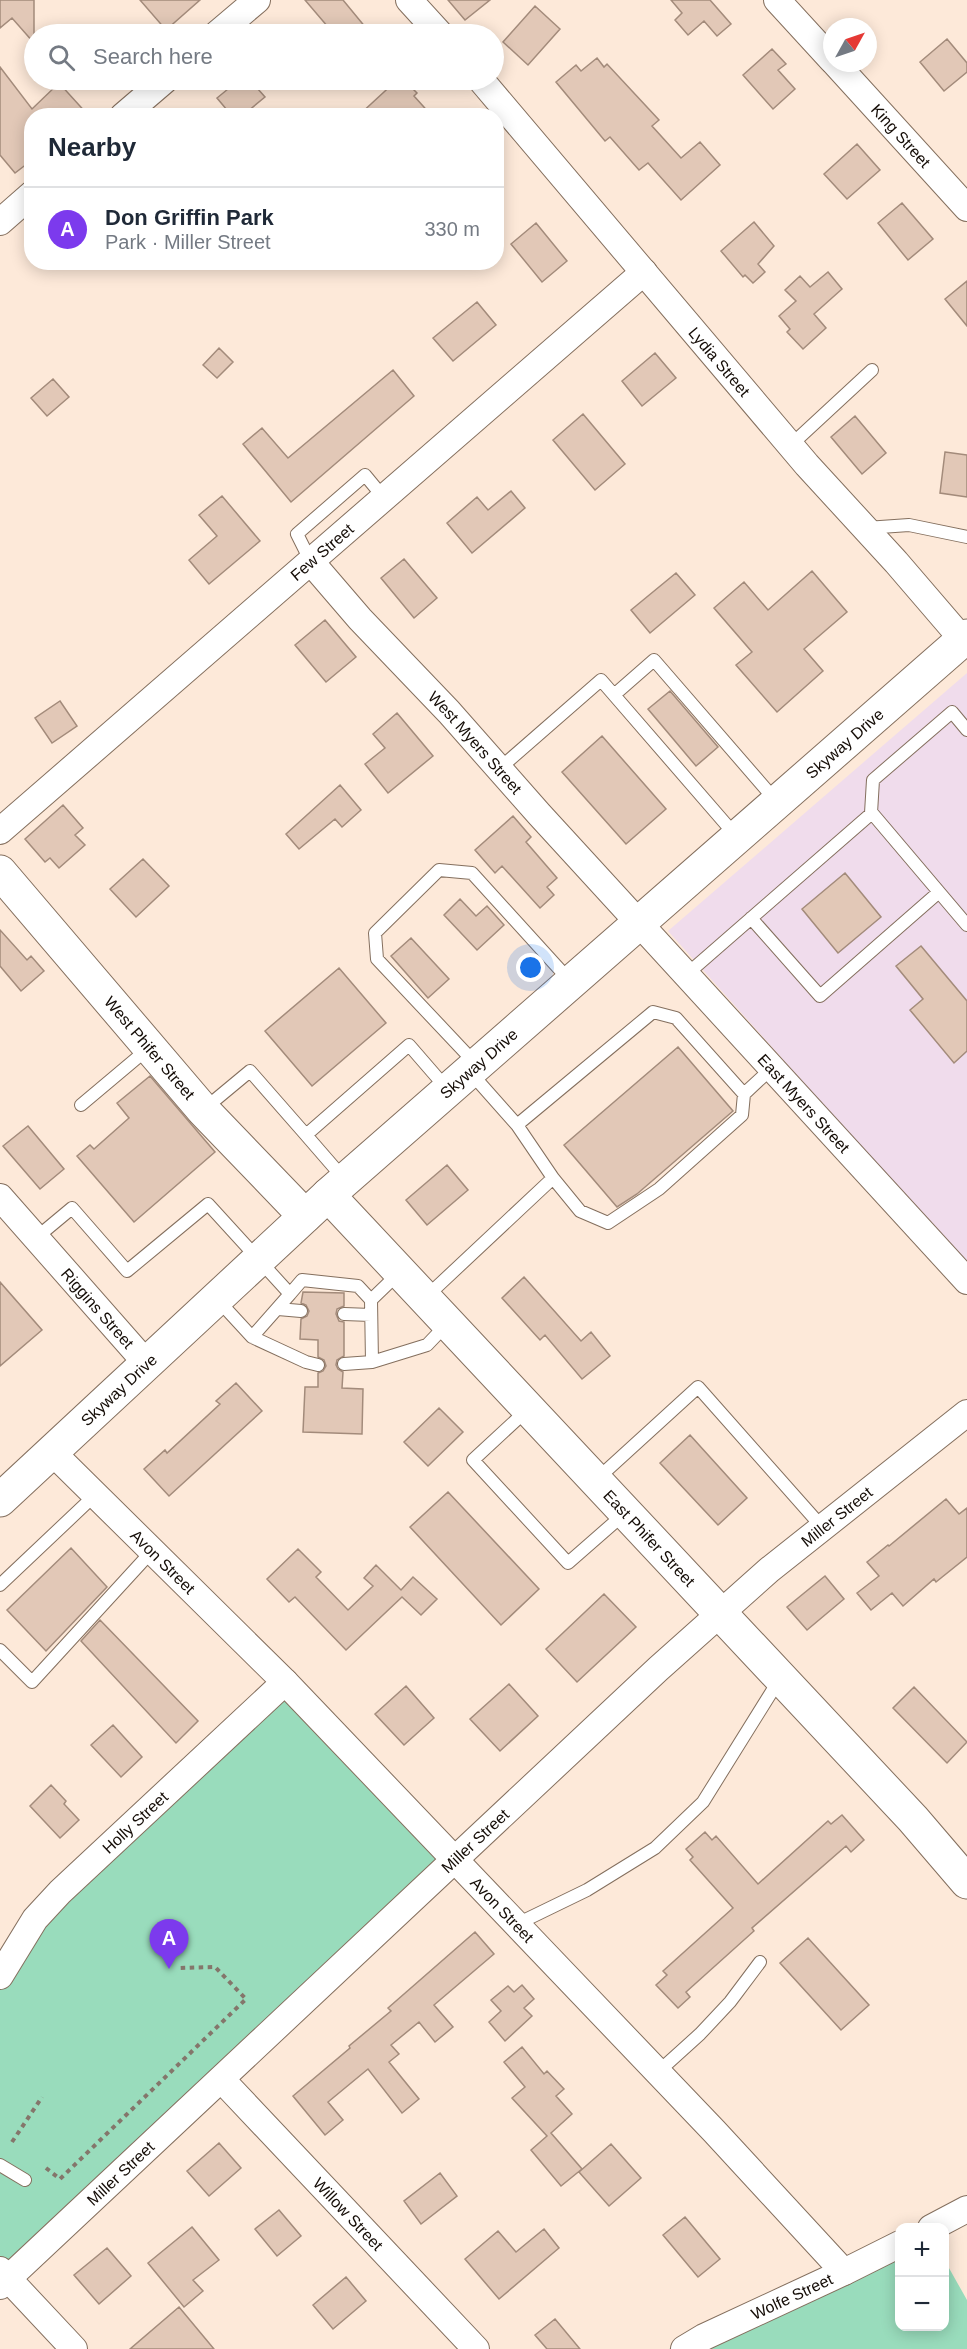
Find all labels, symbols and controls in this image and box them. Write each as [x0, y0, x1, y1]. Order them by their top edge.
north arrow [823, 18, 877, 72]
search box [24, 24, 504, 90]
icon: search [45, 41, 78, 74]
text: Search here [93, 44, 213, 69]
street label: King Street [868, 101, 934, 171]
text: Nearby [48, 132, 136, 162]
text: Don Griffin Park [105, 205, 274, 230]
text: A [60, 218, 75, 240]
text: 330 m [424, 218, 480, 240]
text: Park · Miller Street [105, 231, 271, 253]
street label: Lydia Street [685, 324, 753, 400]
street label: Few Street [287, 520, 357, 584]
street label: West Myers Street [425, 688, 525, 798]
street label: Skyway Drive [803, 705, 887, 782]
your location [516, 953, 545, 982]
street label: West Phifer Street [101, 993, 198, 1103]
street label: Skyway Drive [437, 1025, 521, 1102]
street label: East Myers Street [754, 1051, 853, 1156]
street label: Riggins Street [58, 1265, 137, 1352]
street label: Skyway Drive [78, 1351, 160, 1429]
street label: Miller Street [798, 1483, 876, 1550]
street label: East Phifer Street [600, 1487, 699, 1590]
street label: Avon Street [127, 1527, 199, 1598]
street label: Holly Street [99, 1788, 172, 1857]
street label: Miller Street [438, 1805, 513, 1876]
street label: Avon Street [467, 1874, 537, 1946]
pin: A [150, 1920, 188, 1969]
street label: Miller Street [84, 2138, 158, 2209]
street label: Willow Street [310, 2174, 387, 2254]
map controls [895, 2223, 949, 2331]
button: + [895, 2223, 949, 2277]
street label: Wolfe Street [748, 2270, 836, 2323]
button: − [895, 2277, 949, 2331]

